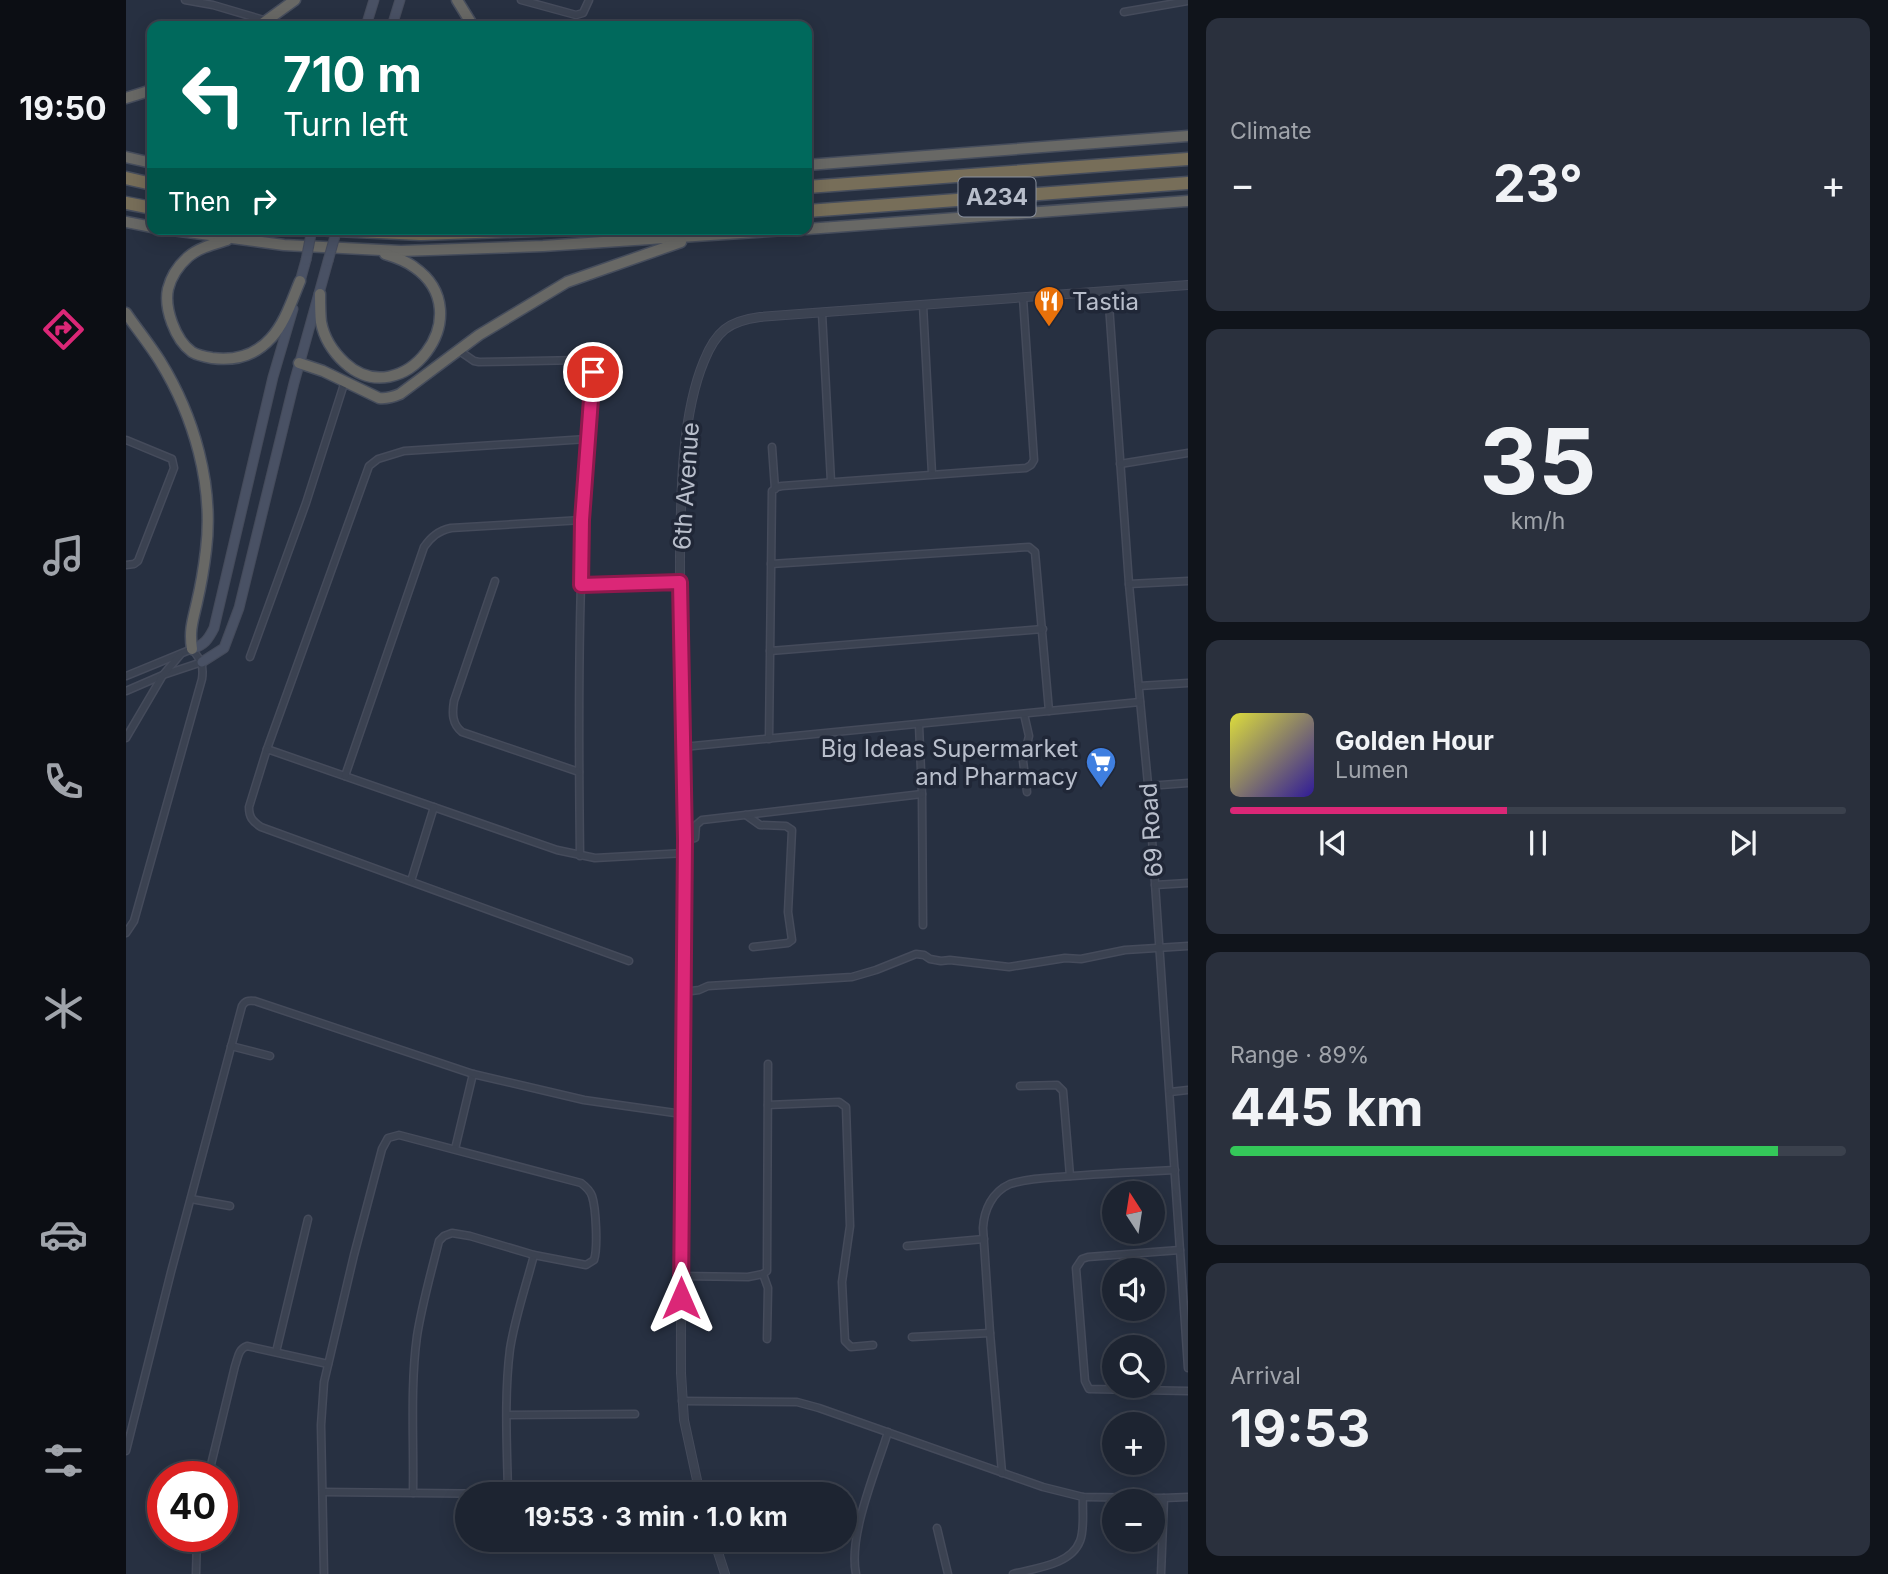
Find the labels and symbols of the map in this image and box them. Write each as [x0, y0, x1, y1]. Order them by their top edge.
road number: A234 [958, 178, 1036, 216]
restaurant icon: Tastia [1032, 284, 1066, 328]
place label: Tastia [1072, 287, 1139, 316]
pin [563, 342, 623, 402]
street label: 6th Avenue [667, 421, 705, 551]
place label: Big Ideas Supermarket and Pharmacy [821, 734, 1078, 791]
supermarket icon: Big Ideas Supermarket and Pharmacy [1084, 745, 1118, 789]
street label: 69 Road [1133, 782, 1169, 878]
north arrow [1102, 1181, 1166, 1244]
position arrow [644, 1261, 718, 1335]
speed limit sign: 40 [147, 1461, 238, 1552]

